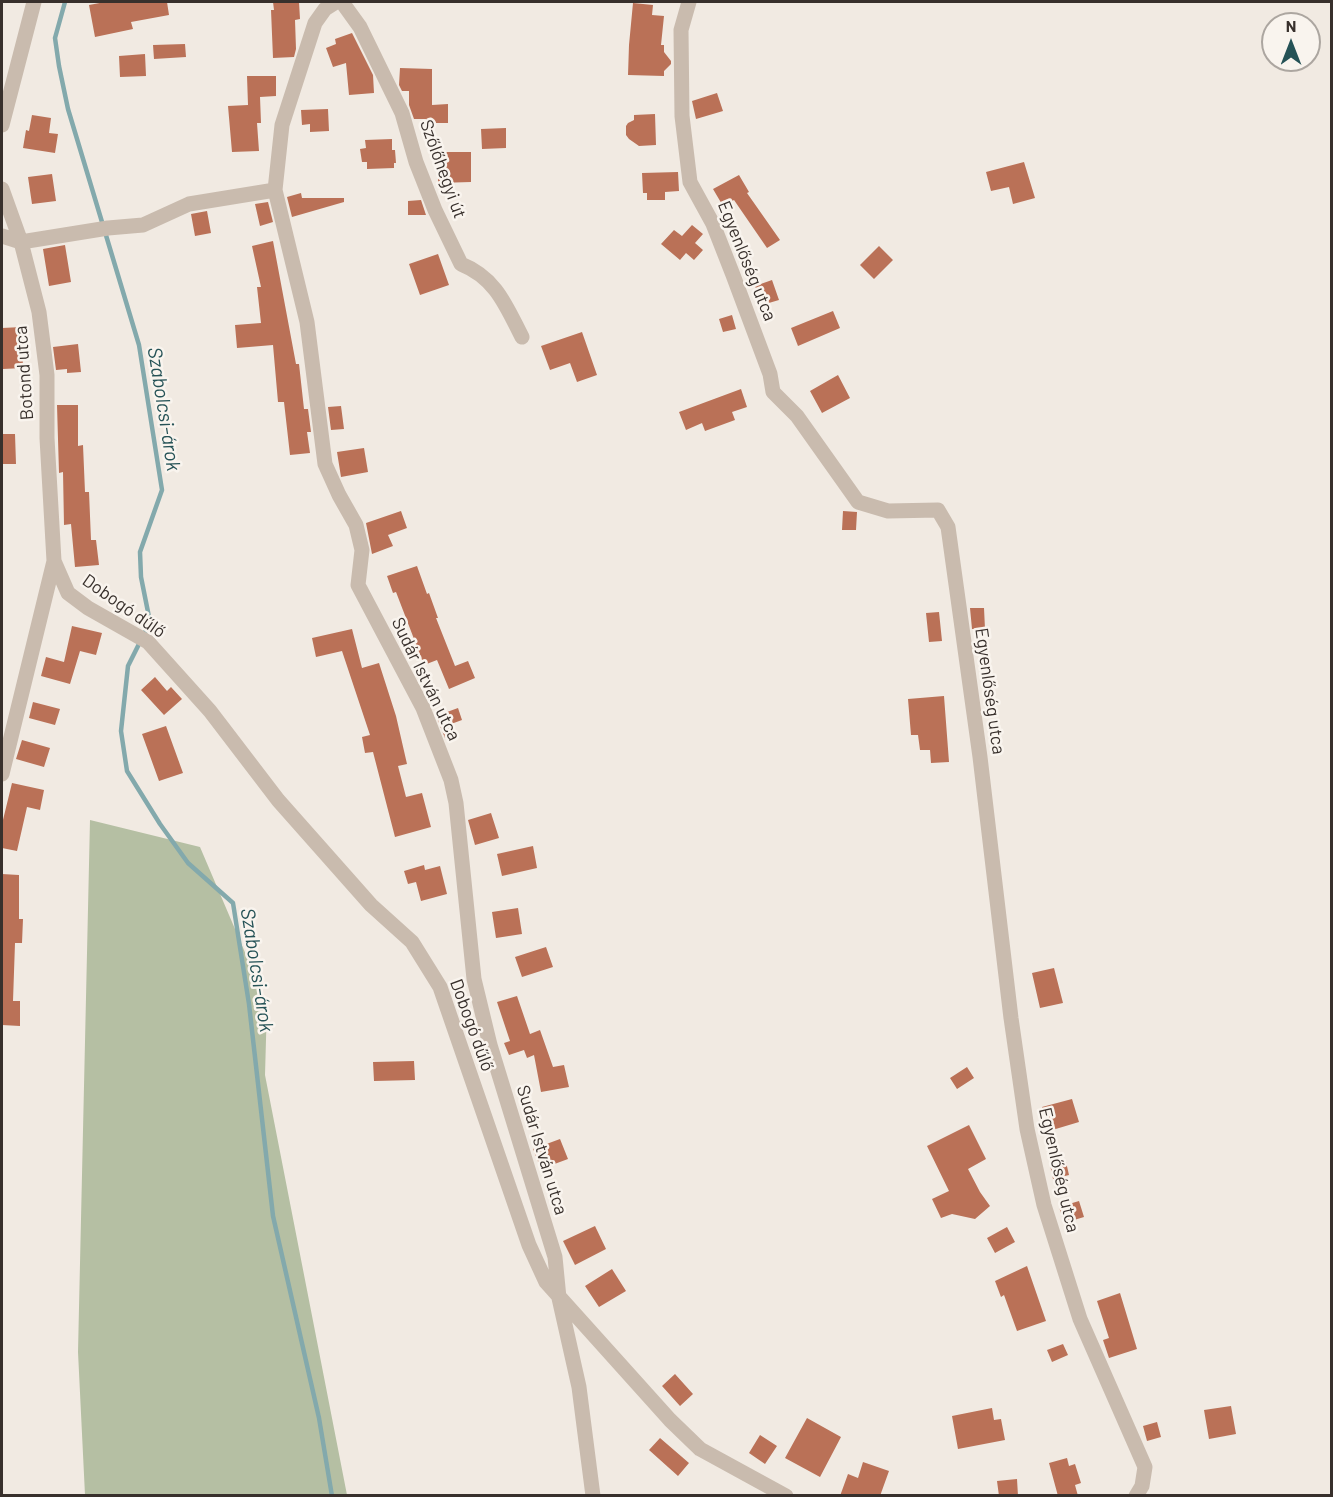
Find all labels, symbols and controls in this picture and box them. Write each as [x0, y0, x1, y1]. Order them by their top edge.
north arrow [1261, 12, 1321, 72]
text: N [1286, 16, 1296, 35]
street label: Szőlőhegyi út [415, 117, 471, 221]
street label: Egyenlőség utca [713, 198, 781, 324]
street label: Botond utca [10, 325, 38, 421]
water label: Szabolcsi-árok [142, 345, 186, 473]
street label: Dobogó dűlő [78, 569, 170, 643]
street label: Sudár István utca [387, 614, 465, 744]
street label: Egyenlőség utca [970, 626, 1010, 756]
water label: Szabolcsi-árok [235, 906, 279, 1034]
street label: Dobogó dűlő [445, 976, 499, 1074]
street label: Sudár István utca [512, 1083, 572, 1217]
street label: Egyenlőség utca [1034, 1105, 1084, 1235]

